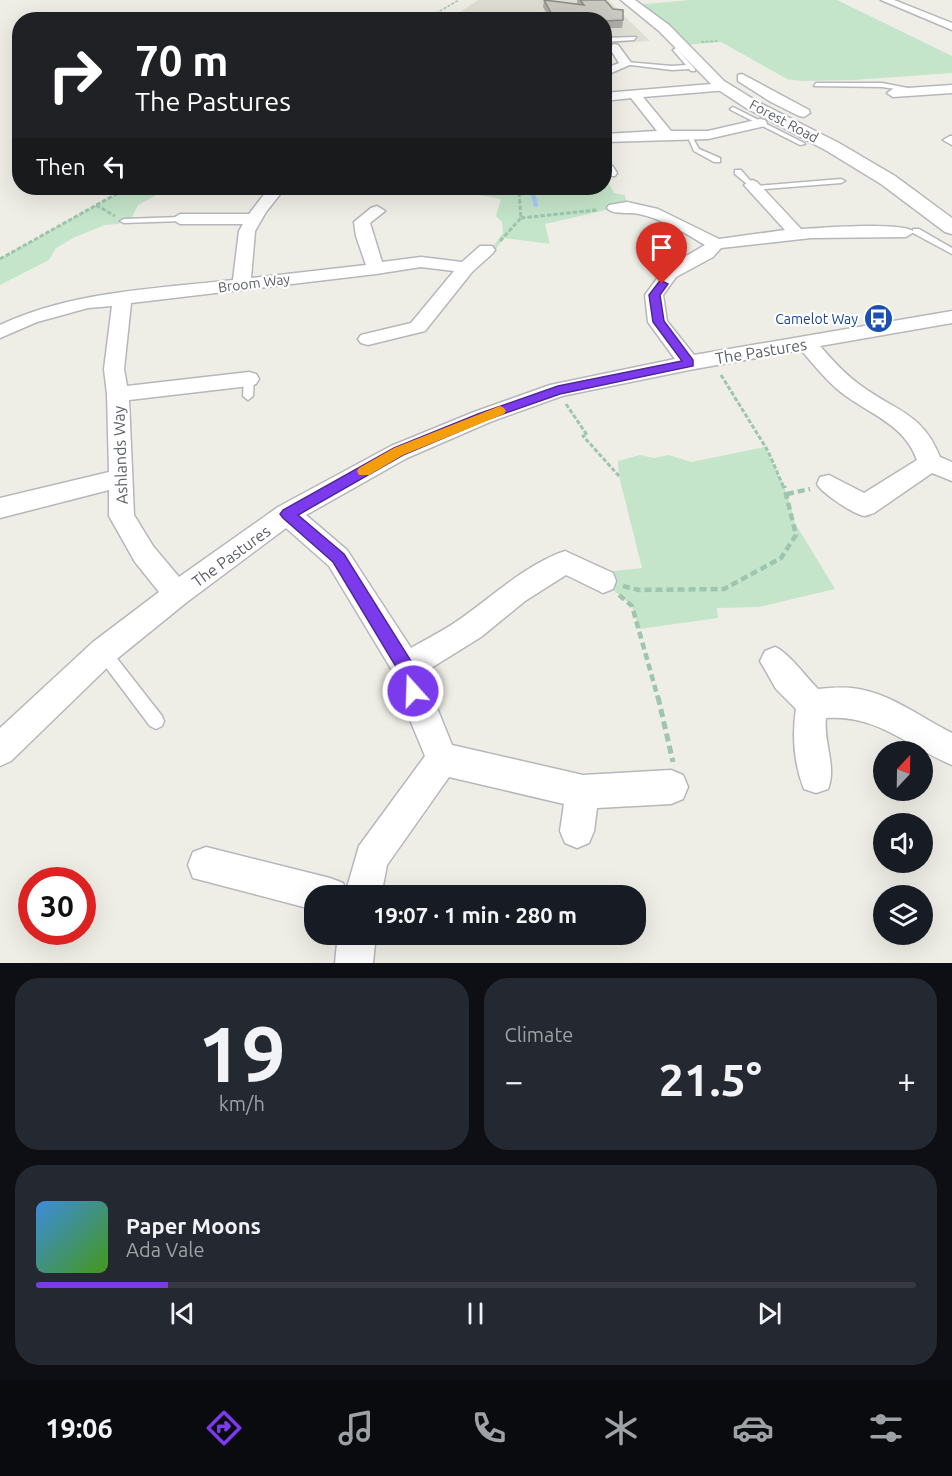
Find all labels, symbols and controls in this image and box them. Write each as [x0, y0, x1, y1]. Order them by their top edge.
icon: right [36, 36, 114, 114]
text: 70 m [135, 37, 229, 84]
text: The Pastures [135, 86, 291, 116]
street label: Forest Road [747, 96, 821, 146]
icon: left [98, 150, 131, 183]
text: Then [36, 154, 86, 179]
pin [636, 222, 687, 284]
icon: arrive [645, 231, 678, 264]
street label: Broom Way [217, 271, 291, 295]
bus stop icon: Camelot Way [863, 303, 895, 335]
place label: Camelot Way [775, 311, 858, 327]
street label: The Pastures [714, 335, 808, 367]
street label: Ashlands Way [109, 405, 131, 505]
street label: The Pastures [188, 522, 274, 590]
position arrow [381, 659, 445, 723]
north arrow [873, 741, 933, 801]
map controls [873, 741, 933, 945]
button: sound [873, 813, 933, 873]
speed limit sign: 30 [18, 867, 96, 945]
button: layers [873, 885, 933, 945]
text: 19:07 · 1 min · 280 m [373, 902, 577, 927]
text: 19 [198, 1009, 286, 1097]
text: Climate [505, 1023, 573, 1046]
text: 21.5° [659, 1054, 762, 1105]
text: − [505, 1062, 523, 1099]
text: + [897, 1062, 916, 1099]
text: km/h [219, 1092, 265, 1115]
text: Paper Moons [126, 1213, 261, 1238]
text: Ada Vale [126, 1238, 204, 1261]
icon: previous [166, 1297, 199, 1330]
icon: pause [459, 1297, 492, 1330]
icon: next [753, 1297, 786, 1330]
icon: directions [203, 1407, 245, 1449]
icon: music [335, 1407, 377, 1449]
icon: phone [468, 1407, 510, 1449]
icon: climate [600, 1407, 642, 1449]
icon: car [732, 1407, 774, 1449]
icon: filters [865, 1407, 907, 1449]
text: 19:06 [45, 1413, 113, 1443]

